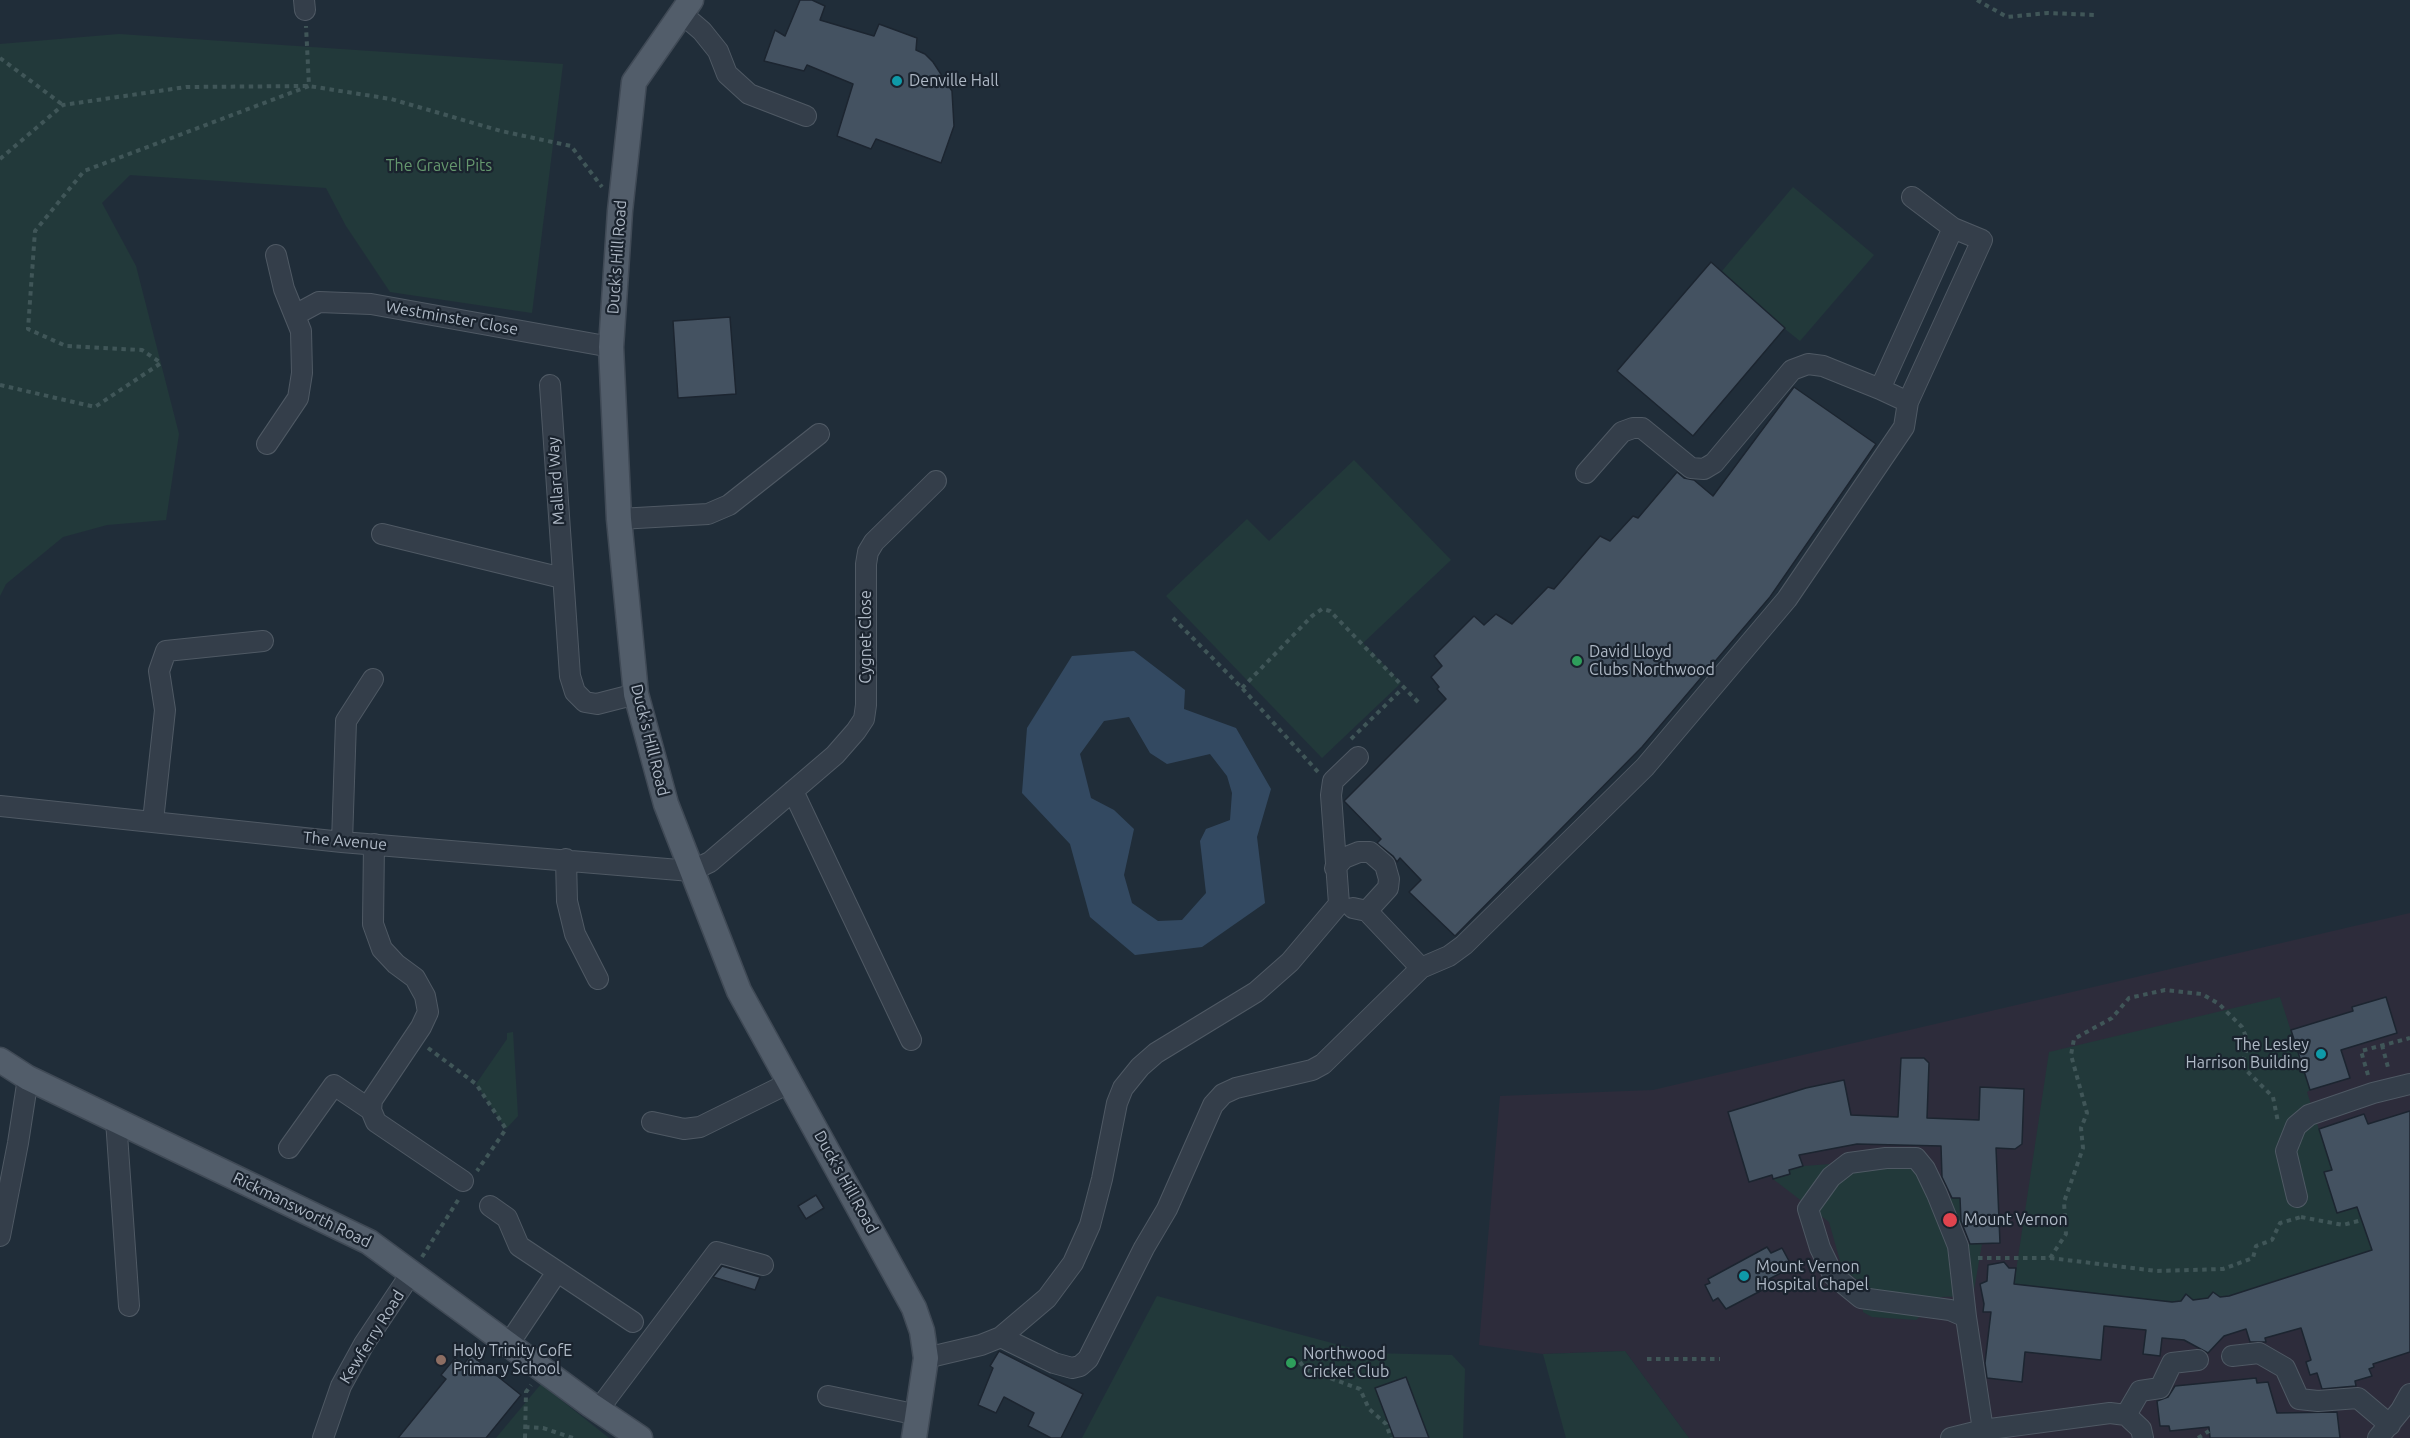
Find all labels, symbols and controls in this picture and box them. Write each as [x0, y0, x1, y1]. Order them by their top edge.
place label: Denville Hall [909, 71, 999, 91]
marker: Denville Hall [890, 74, 904, 88]
park label: The Gravel Pits [386, 156, 492, 176]
street label: Duck's Hill Road [603, 199, 631, 315]
street label: Westminster Close [384, 297, 520, 339]
street label: Mallard Way [543, 436, 569, 526]
street label: Cygnet Close [856, 590, 876, 684]
place label: David Lloyd Clubs Northwood [1589, 642, 1715, 680]
marker: David Lloyd Clubs Northwood [1570, 654, 1584, 668]
street label: Duck's Hill Road [627, 682, 673, 798]
street label: The Avenue [302, 828, 388, 854]
place label: The Lesley Harrison Building [2186, 1035, 2309, 1073]
marker: The Lesley Harrison Building [2314, 1047, 2328, 1061]
street label: Duck's Hill Road [810, 1127, 882, 1237]
street label: Rickmansworth Road [230, 1168, 374, 1252]
place label: Mount Vernon [1964, 1210, 2068, 1230]
marker: Mount Vernon [1941, 1211, 1959, 1229]
place label: Mount Vernon Hospital Chapel [1756, 1257, 1869, 1295]
marker: Mount Vernon Hospital Chapel [1737, 1269, 1751, 1283]
street label: Kewferry Road [336, 1287, 408, 1387]
place label: Holy Trinity CofE Primary School [453, 1341, 572, 1379]
place label: Northwood Cricket Club [1303, 1344, 1389, 1382]
marker: Holy Trinity CofE Primary School [434, 1353, 448, 1367]
marker: Northwood Cricket Club [1284, 1356, 1298, 1370]

